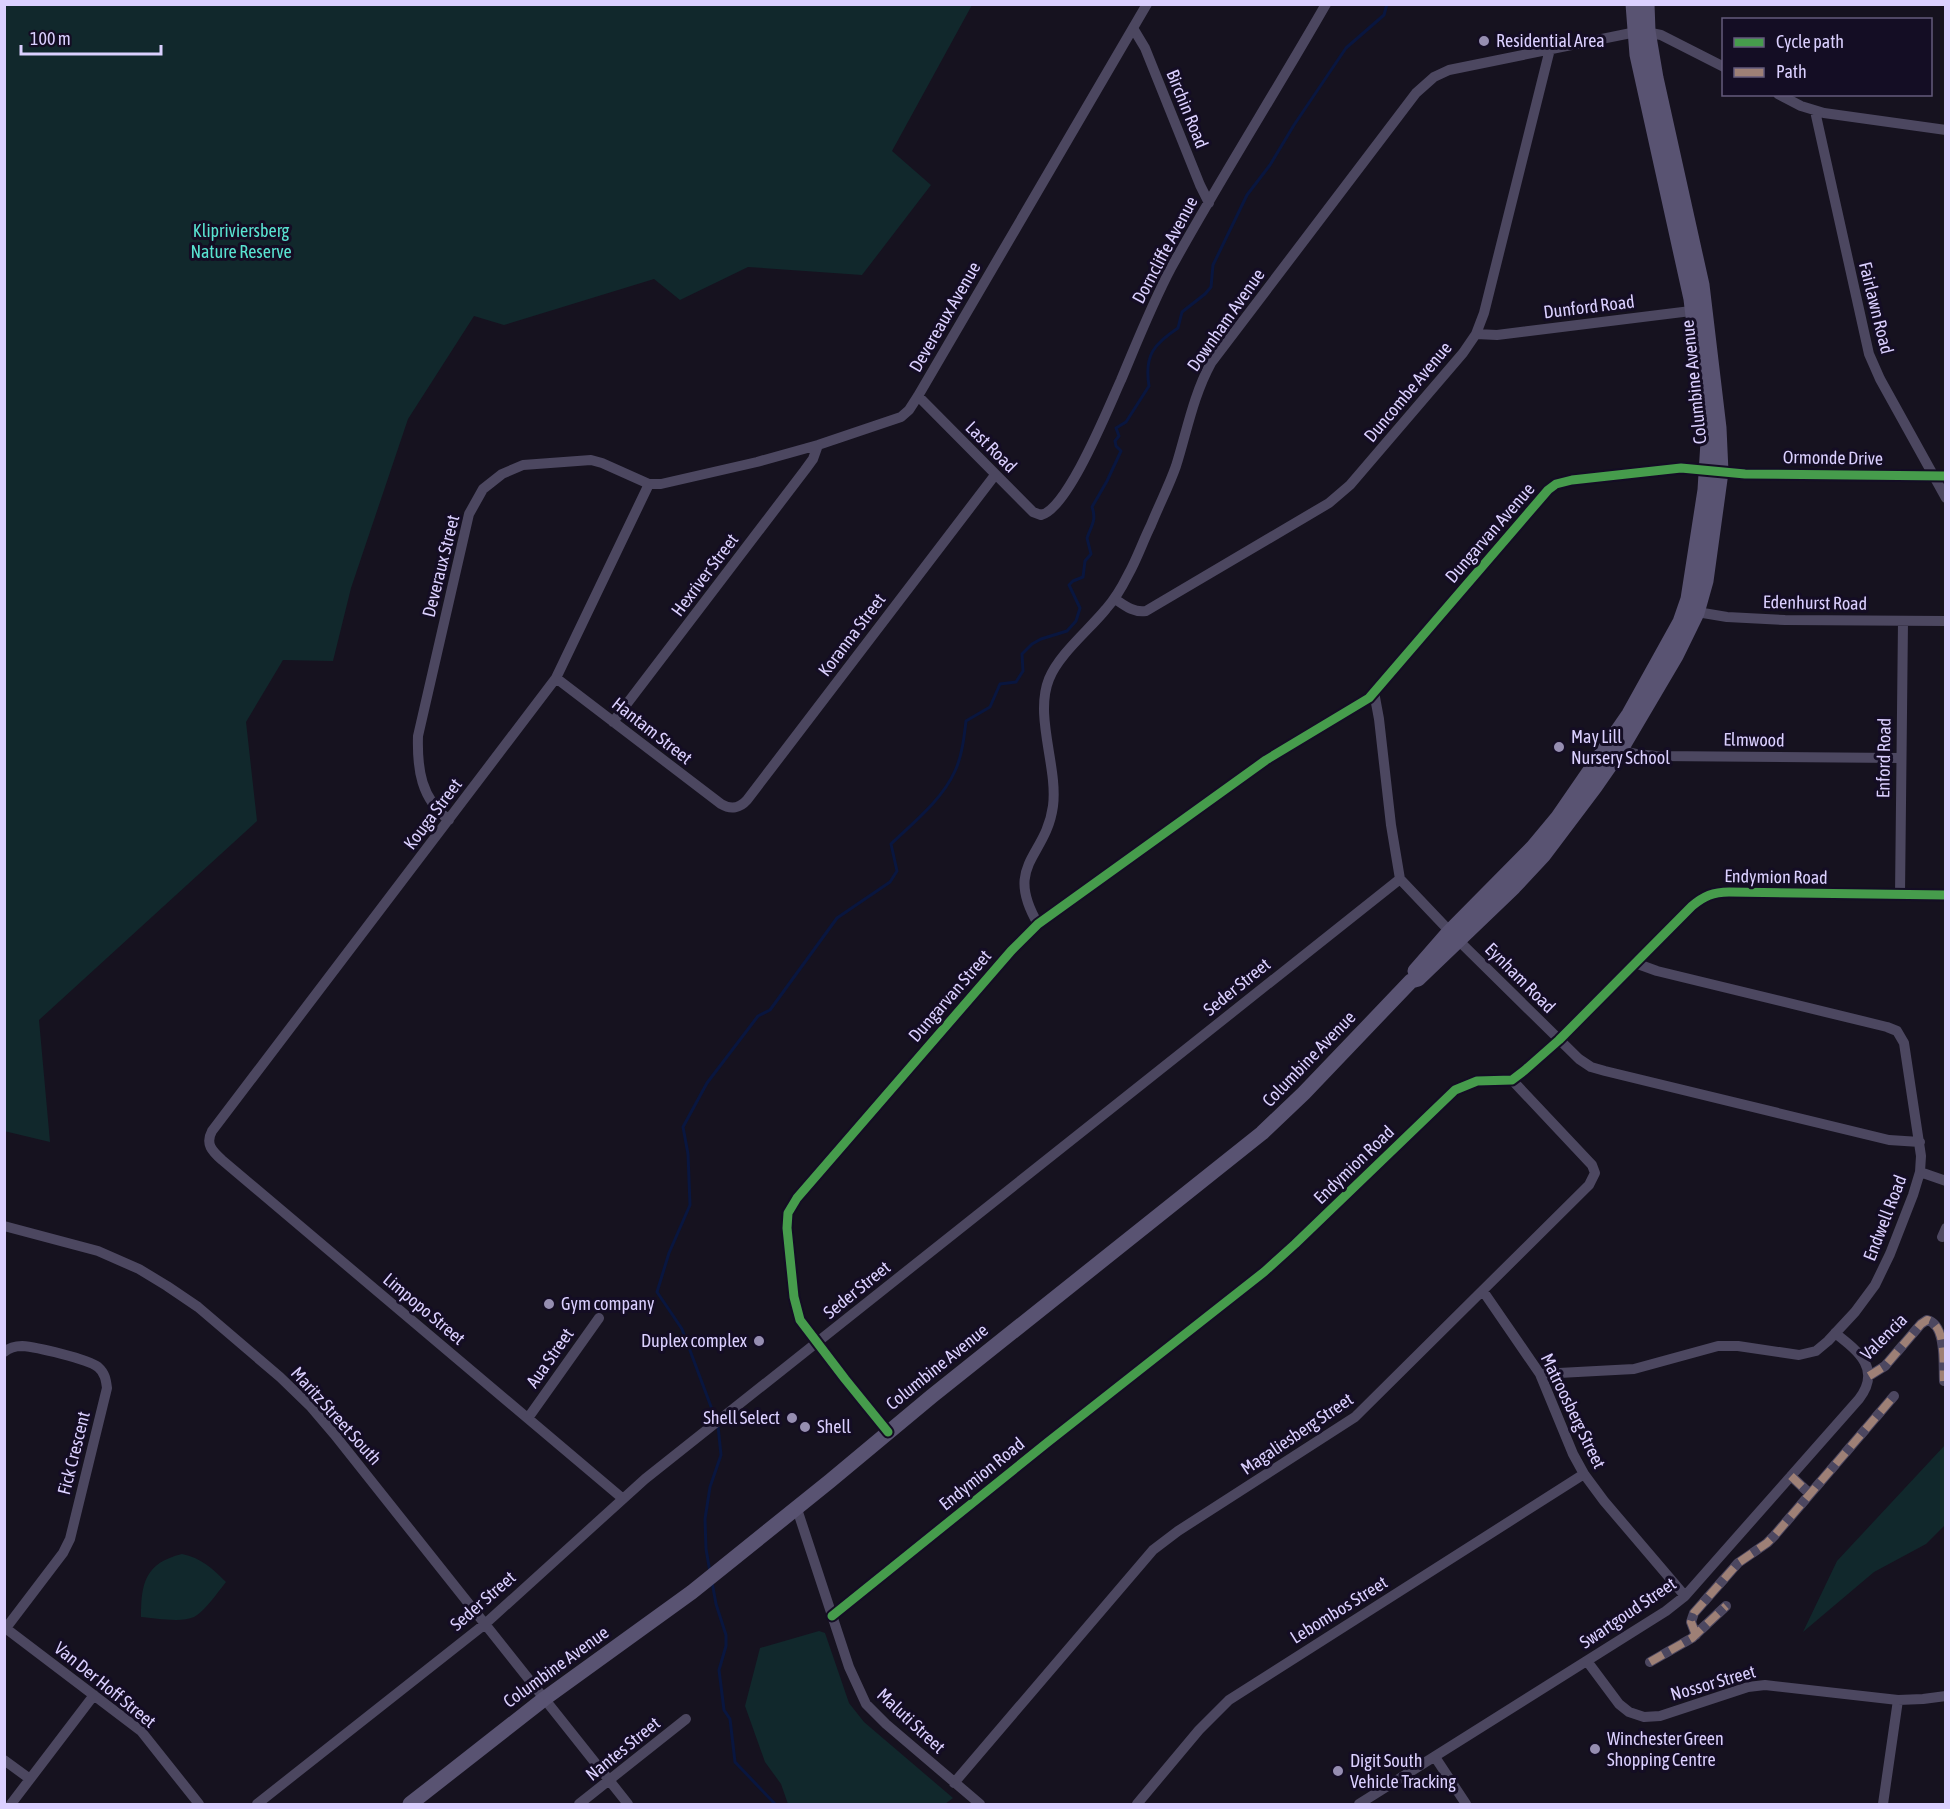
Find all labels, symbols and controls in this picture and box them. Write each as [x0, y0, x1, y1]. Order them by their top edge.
scale bar [21, 18, 160, 56]
legend [1722, 18, 1932, 96]
text: 100 m [30, 28, 71, 49]
place label: Residential Area [1496, 30, 1605, 51]
text: Cycle path [1776, 31, 1844, 52]
marker: Residential Area [1477, 34, 1491, 48]
text: Path [1776, 61, 1807, 82]
street label: Birchin Road [1162, 66, 1213, 151]
street label: Dorncliffe Avenue [1128, 193, 1202, 307]
park label: Klipriviersberg Nature Reserve [190, 220, 292, 262]
street label: Devereaux Avenue [905, 258, 985, 376]
street label: Fairlawn Road [1855, 260, 1898, 356]
street label: Downham Avenue [1183, 264, 1269, 375]
street label: Dunford Road [1542, 290, 1636, 323]
street label: Columbine Avenue [1677, 319, 1710, 445]
street label: Duncombe Avenue [1360, 337, 1456, 446]
street label: Last Road [961, 417, 1021, 477]
street label: Ormonde Drive [1783, 446, 1883, 469]
street label: Dungarvan Avenue [1441, 479, 1539, 587]
street label: Deveraux Street [418, 513, 463, 619]
street label: Hexriver Street [667, 529, 742, 620]
street label: Koranna Street [814, 589, 889, 680]
street label: Edenhurst Road [1763, 591, 1867, 614]
street label: Hantam Street [608, 693, 697, 768]
street label: Enford Road [1872, 718, 1895, 798]
place label: May Lill Nursery School [1571, 726, 1670, 768]
street label: Elmwood [1723, 728, 1785, 751]
marker: May Lill Nursery School [1552, 740, 1566, 754]
street label: Kouga Street [399, 774, 466, 853]
street label: Endymion Road [1724, 865, 1828, 888]
street label: Eynham Road [1481, 938, 1560, 1017]
street label: Dungarvan Street [904, 945, 995, 1046]
street label: Seder Street [1199, 953, 1274, 1020]
street label: Columbine Avenue [1258, 1006, 1360, 1111]
street label: Endymion Road [1309, 1121, 1398, 1208]
street label: Endwell Road [1859, 1172, 1910, 1264]
street label: Seder Street [819, 1256, 894, 1323]
street label: Limpopo Street [379, 1268, 469, 1349]
place label: Gym company [561, 1293, 655, 1314]
marker: Gym company [542, 1297, 556, 1311]
street label: Valencia [1856, 1309, 1911, 1364]
street label: Columbine Avenue [882, 1319, 992, 1414]
street label: Aua Street [522, 1324, 578, 1392]
place label: Duplex complex [641, 1330, 747, 1351]
marker: Duplex complex [752, 1334, 766, 1348]
street label: Matroosberg Street [1537, 1350, 1610, 1472]
street label: Maritz Street South [287, 1362, 386, 1469]
street label: Magaliesberg Street [1237, 1388, 1357, 1479]
place label: Shell Select [703, 1407, 780, 1428]
street label: Fick Crescent [53, 1409, 94, 1497]
marker: Shell Select [785, 1411, 799, 1425]
place label: Shell [817, 1416, 851, 1437]
marker: Shell [798, 1420, 812, 1434]
street label: Endymion Road [935, 1433, 1028, 1514]
street label: Seder Street [446, 1567, 520, 1635]
street label: Lebombos Street [1286, 1571, 1391, 1648]
street label: Swartgoud Street [1576, 1573, 1680, 1653]
street label: Columbine Avenue [499, 1621, 612, 1712]
street label: Van Der Hoff Street [50, 1637, 160, 1732]
street label: Nossor Street [1668, 1660, 1758, 1705]
street label: Maluti Street [873, 1684, 950, 1757]
street label: Nantes Street [581, 1712, 664, 1785]
place label: Winchester Green Shopping Centre [1607, 1728, 1724, 1770]
marker: Winchester Green Shopping Centre [1588, 1742, 1602, 1756]
place label: Digit South Vehicle Tracking [1350, 1750, 1456, 1792]
marker: Digit South Vehicle Tracking [1331, 1764, 1345, 1778]

